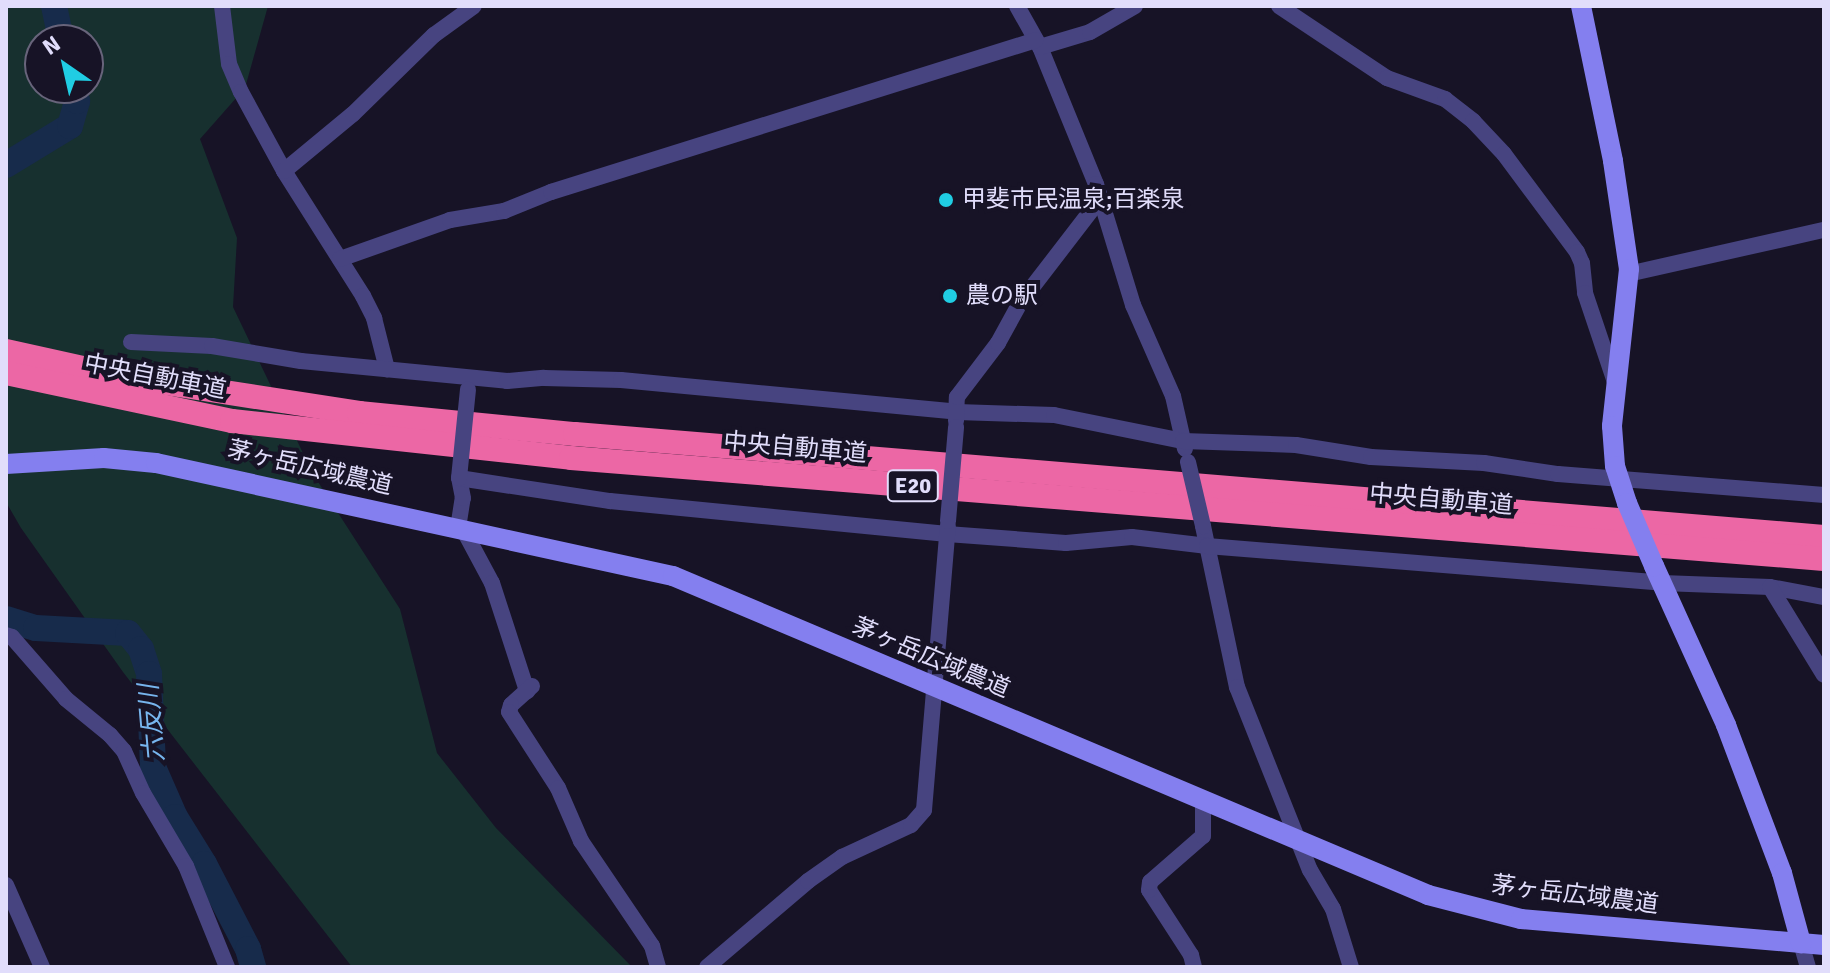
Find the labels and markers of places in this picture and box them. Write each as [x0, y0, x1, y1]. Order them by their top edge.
place label: 甲斐市民温泉;百楽泉 [962, 186, 1185, 214]
marker: 甲斐市民温泉;百楽泉 [937, 191, 955, 209]
place label: 農の駅 [966, 282, 1038, 310]
marker: 農の駅 [941, 287, 959, 305]

